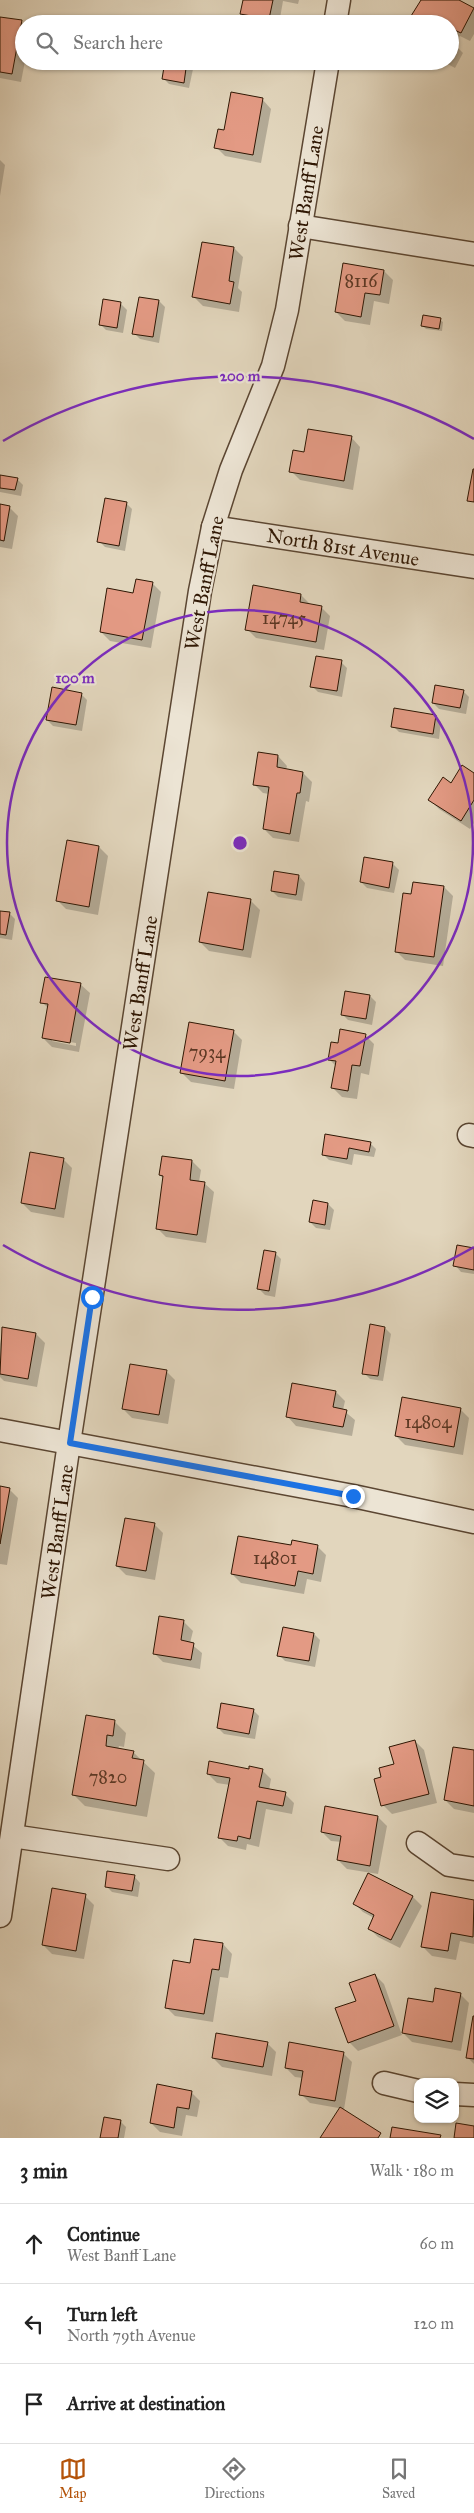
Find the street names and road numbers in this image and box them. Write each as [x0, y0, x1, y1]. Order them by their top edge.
street label: West Banff Lane [283, 124, 329, 262]
street label: West Banff Lane [179, 514, 229, 652]
street label: North 81st Avenue [265, 523, 421, 571]
street label: West Banff Lane [117, 914, 163, 1052]
street label: West Banff Lane [36, 1463, 78, 1601]

